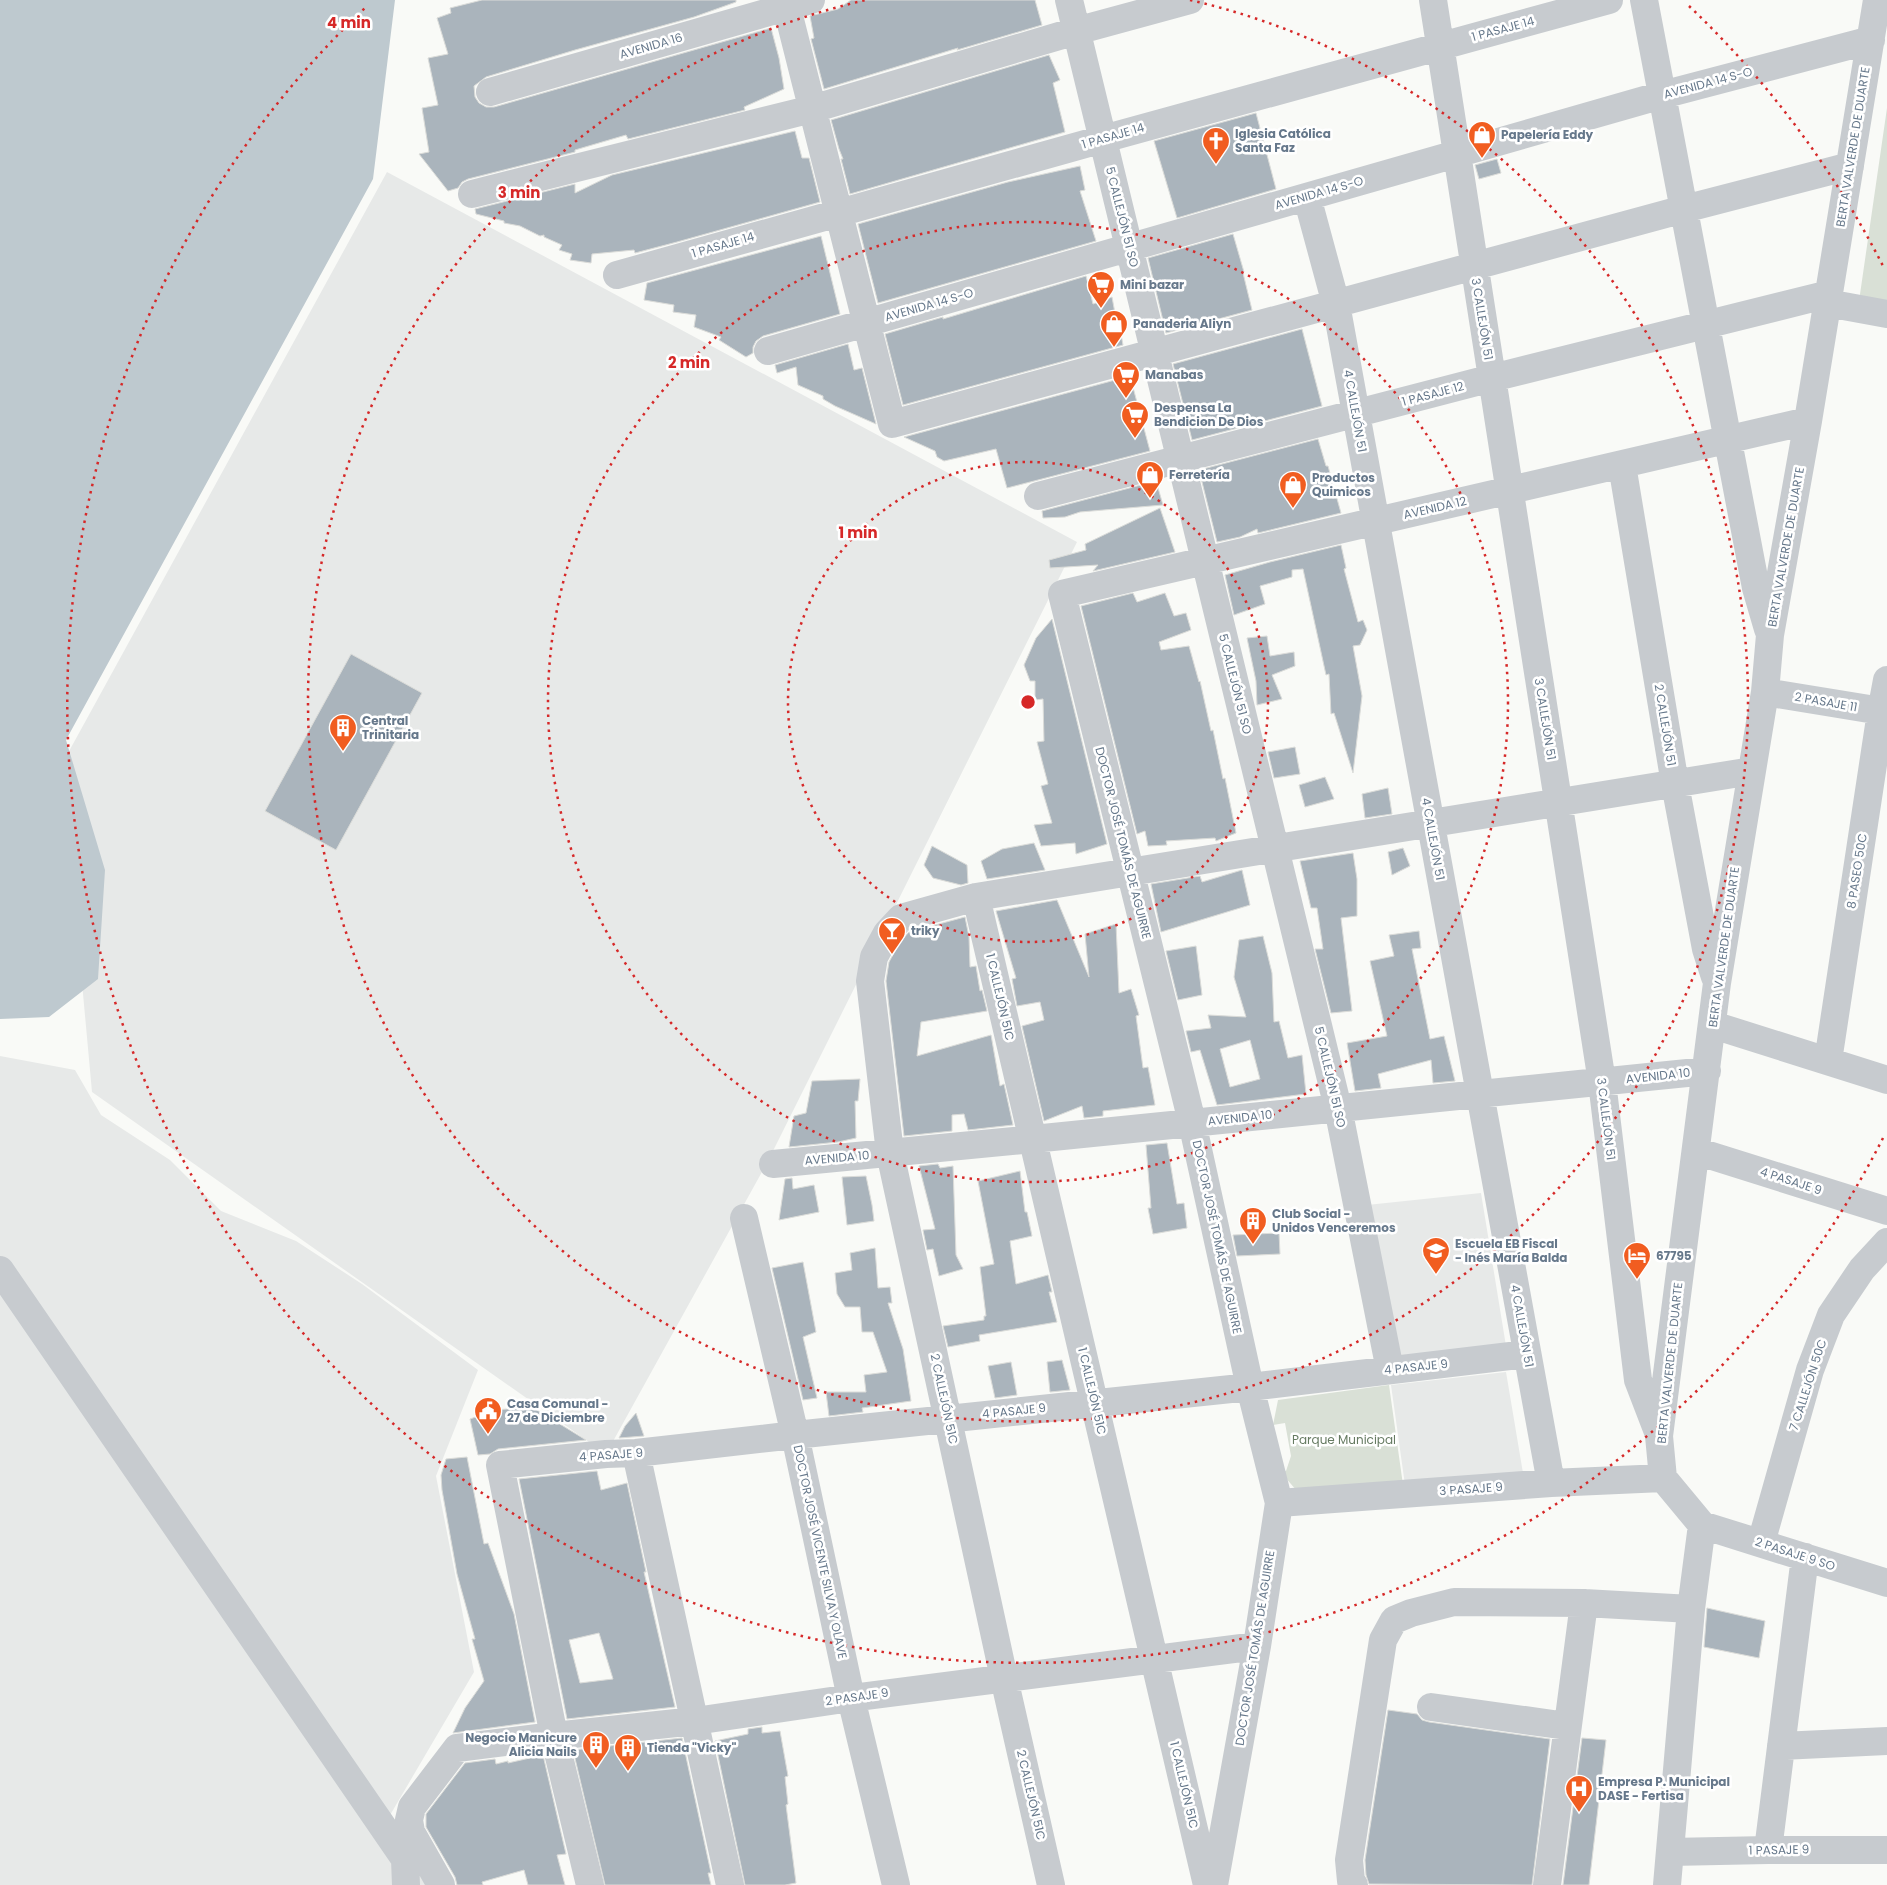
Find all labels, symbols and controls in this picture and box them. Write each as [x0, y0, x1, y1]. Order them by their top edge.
text: 4 min [327, 12, 371, 33]
street label: 1 PASAJE 14 [1470, 12, 1537, 45]
street label: AVENIDA 16 [617, 28, 684, 63]
street label: AVENIDA 14 S-O [1662, 63, 1754, 103]
street label: BERTA VALVERDE DE DUARTE [1831, 66, 1874, 228]
street label: 1 PASAJE 14 [1080, 118, 1147, 153]
shop icon: Papelería Eddy [1467, 120, 1497, 159]
place label: Iglesia Católica Santa Faz [1235, 125, 1331, 156]
church icon: Iglesia Católica Santa Faz [1201, 126, 1231, 165]
place label: Papelería Eddy [1501, 126, 1594, 143]
street label: 5 CALLEJÓN 51 SO [1102, 165, 1143, 269]
street label: AVENIDA 14 S-O [1273, 172, 1365, 213]
text: 3 min [498, 182, 540, 203]
street label: 1 PASAJE 14 [690, 227, 757, 262]
supermarket icon: Mini bazar [1086, 270, 1116, 309]
place label: Mini bazar [1120, 276, 1184, 293]
street label: 3 CALLEJÓN 51 [1468, 277, 1497, 361]
street label: AVENIDA 14 S-O [883, 284, 975, 325]
shop icon: Panaderia Aliyn [1099, 309, 1129, 348]
place label: Panaderia Aliyn [1133, 315, 1231, 332]
text: 2 min [668, 352, 710, 373]
supermarket icon: Manabas [1111, 360, 1141, 399]
place label: Manabas [1145, 366, 1204, 383]
street label: 4 CALLEJÓN 51 [1340, 368, 1371, 453]
street label: 1 PASAJE 12 [1400, 377, 1466, 410]
place label: Despensa La Bendicion De Dios [1154, 399, 1264, 430]
supermarket icon: Despensa La Bendicion De Dios [1120, 400, 1150, 439]
shop icon: Ferretería [1135, 460, 1165, 499]
place label: Ferretería [1169, 466, 1230, 483]
street label: BERTA VALVERDE DE DUARTE [1763, 466, 1808, 628]
place label: Productos Quimicos [1312, 469, 1375, 500]
shop icon: Productos Quimicos [1278, 470, 1308, 509]
street label: AVENIDA 12 [1402, 492, 1468, 523]
text: 1 min [838, 522, 878, 543]
street label: 5 CALLEJÓN 51 SO [1215, 632, 1256, 736]
street label: 3 CALLEJÓN 51 [1531, 677, 1560, 761]
street label: 2 CALLEJÓN 51 [1651, 683, 1680, 767]
street label: 2 PASAJE 11 [1793, 688, 1859, 715]
centre of rings [1019, 693, 1037, 711]
place label: Central Trinitaria [362, 712, 419, 743]
building icon: Central Trinitaria [328, 713, 358, 752]
street label: DOCTOR JOSÉ TOMÁS DE AGUIRRE [1091, 745, 1156, 941]
street label: 4 CALLEJÓN 51 [1418, 796, 1449, 881]
street label: 8 PASEO 50C [1842, 832, 1871, 910]
street label: BERTA VALVERDE DE DUARTE [1704, 866, 1743, 1028]
bar icon: triky [877, 916, 907, 955]
place label: triky [911, 922, 940, 939]
street label: 1 CALLEJÓN 51C [982, 952, 1019, 1042]
street label: 5 CALLEJÓN 51 SO [1311, 1025, 1350, 1129]
street label: AVENIDA 10 [1625, 1064, 1691, 1087]
street label: 3 CALLEJÓN 51 [1593, 1077, 1620, 1161]
street label: AVENIDA 10 [1207, 1106, 1273, 1129]
street label: DOCTOR JOSÉ TOMÁS DE AGUIRRE [1189, 1139, 1246, 1335]
street label: AVENIDA 10 [804, 1146, 870, 1169]
street label: 4 PASAJE 9 [1758, 1163, 1824, 1199]
place label: Club Social - Unidos Venceremos [1272, 1205, 1396, 1236]
building icon: Club Social - Unidos Venceremos [1238, 1206, 1268, 1245]
place label: Escuela EB Fiscal - Inés María Balda [1455, 1235, 1568, 1266]
school or university icon: Escuela EB Fiscal - Inés María Balda [1421, 1236, 1451, 1275]
hotel icon: 67795 [1622, 1241, 1652, 1280]
place label: 67795 [1656, 1247, 1692, 1264]
street label: BERTA VALVERDE DE DUARTE [1653, 1282, 1686, 1444]
street label: 4 CALLEJÓN 51 [1507, 1283, 1538, 1368]
street label: 7 CALLEJÓN 50C [1785, 1337, 1830, 1433]
street label: 1 CALLEJÓN 51C [1074, 1346, 1111, 1436]
street label: 2 CALLEJÓN 51C [927, 1352, 962, 1446]
street label: 4 PASAJE 9 [1383, 1355, 1449, 1378]
place label: Casa Comunal - 27 de Diciembre [507, 1395, 609, 1426]
public building icon: Casa Comunal - 27 de Diciembre [473, 1396, 503, 1435]
street label: 4 PASAJE 9 [981, 1399, 1047, 1422]
park label: Parque Municipal [1292, 1431, 1396, 1448]
street label: DOCTOR JOSÉ VICENTE SILVA Y OLAVE [789, 1443, 852, 1660]
street label: 4 PASAJE 9 [578, 1444, 644, 1465]
street label: 3 PASAJE 9 [1439, 1478, 1503, 1499]
street label: 2 PASAJE 9 SO [1753, 1533, 1837, 1574]
street label: DOCTOR JOSÉ TOMÁS DE AGUIRRE [1231, 1549, 1278, 1747]
street label: 2 PASAJE 9 [824, 1684, 890, 1709]
place label: Negocio Manicure Alicia Nails [465, 1729, 578, 1760]
building icon: Negocio Manicure Alicia Nails [581, 1730, 611, 1769]
building icon: Tienda "Vicky" [613, 1733, 643, 1772]
place label: Tienda "Vicky" [647, 1739, 736, 1756]
street label: 1 CALLEJÓN 51C [1166, 1740, 1203, 1830]
street label: 2 CALLEJÓN 51C [1013, 1748, 1050, 1842]
place label: Empresa P. Municipal DASE - Fertisa [1598, 1773, 1730, 1804]
hospital icon: Empresa P. Municipal DASE - Fertisa [1564, 1774, 1594, 1813]
street label: 1 PASAJE 9 [1749, 1840, 1809, 1859]

